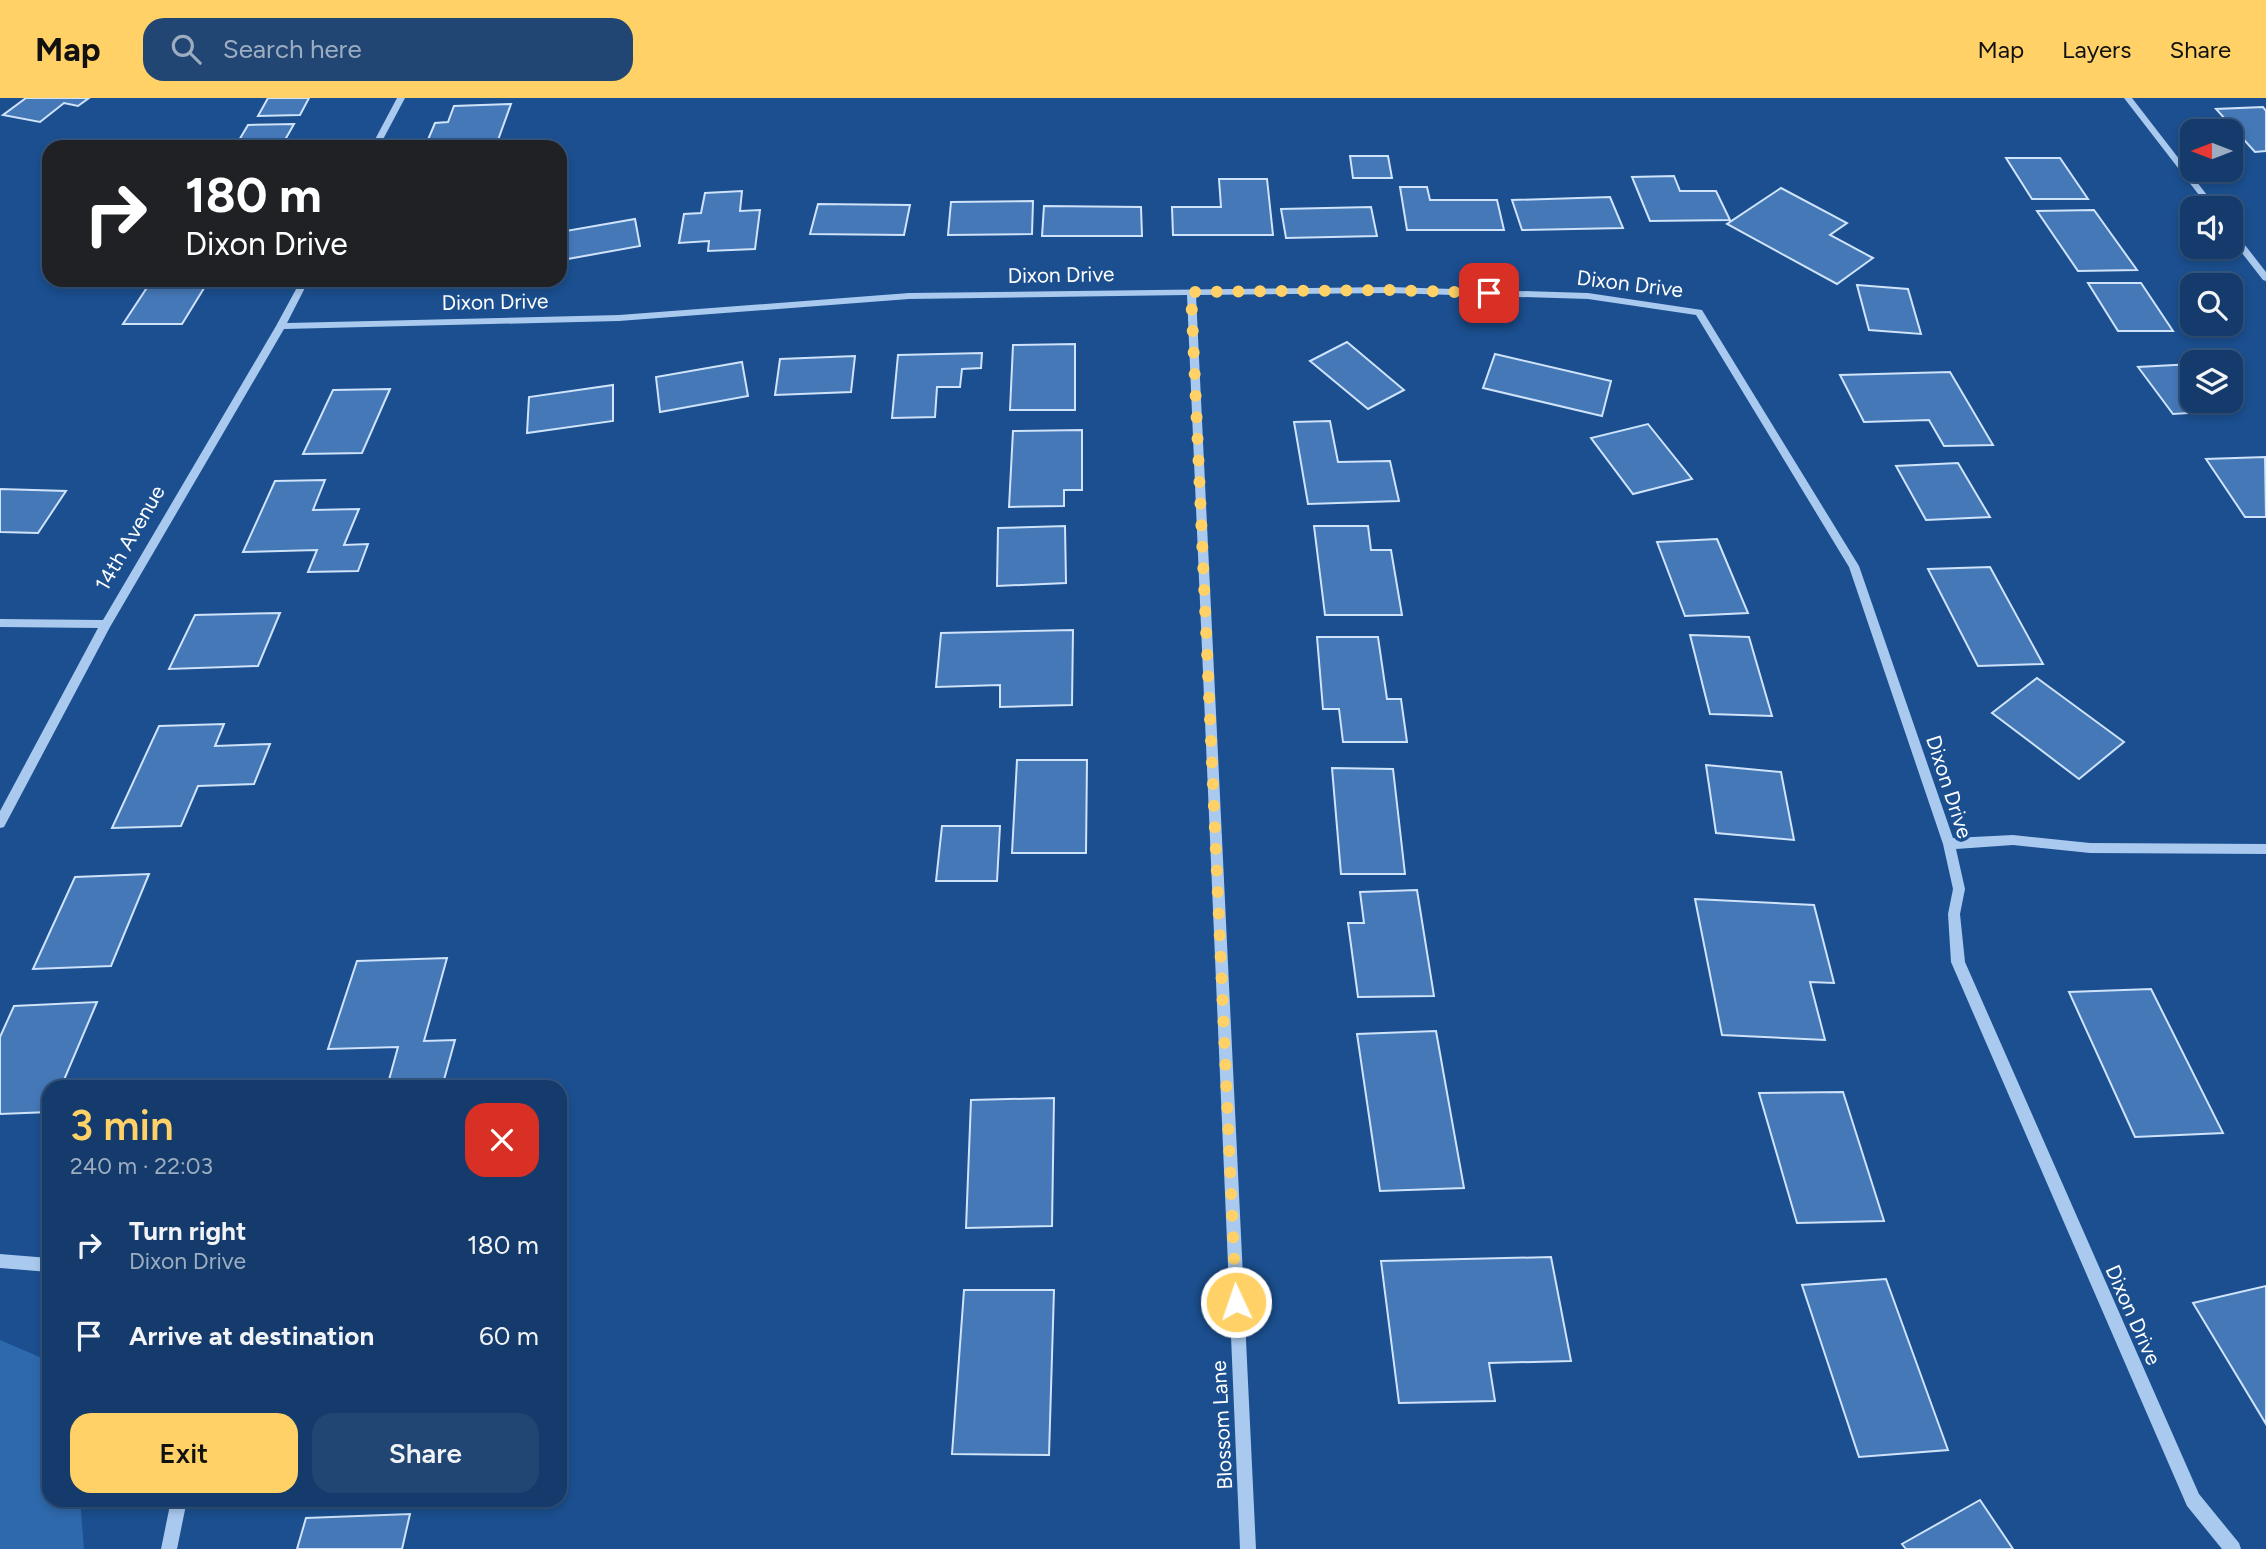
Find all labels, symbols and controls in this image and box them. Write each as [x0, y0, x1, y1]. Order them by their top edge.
search box [143, 18, 633, 81]
text: Map [35, 30, 101, 69]
icon: search [167, 30, 205, 68]
text: Search here [223, 33, 362, 65]
text: Map [1977, 35, 2024, 64]
text: Layers [2062, 35, 2131, 64]
text: Share [2169, 35, 2231, 64]
north arrow [2180, 119, 2244, 182]
map controls [2180, 119, 2243, 413]
text: 180 m [185, 165, 322, 224]
icon: right [70, 168, 161, 259]
button: sound [2180, 196, 2243, 259]
text: Dixon Drive [185, 225, 348, 263]
street label: Dixon Drive [1007, 261, 1115, 288]
pin [1459, 263, 1519, 323]
street label: Dixon Drive [1576, 265, 1685, 302]
button: search [2180, 273, 2243, 336]
icon: arrive [1470, 274, 1508, 312]
street label: Dixon Drive [441, 288, 549, 315]
button: layers [2180, 350, 2243, 413]
street label: 14th Avenue [89, 481, 170, 595]
street label: Dixon Drive [1921, 732, 1978, 842]
text: 3 min [70, 1100, 174, 1151]
button: close [465, 1103, 539, 1177]
text: 240 m · 22:03 [70, 1152, 213, 1180]
text: Turn right [129, 1215, 246, 1247]
icon: right [70, 1226, 108, 1264]
text: 180 m [467, 1229, 539, 1261]
text: Dixon Drive [129, 1247, 246, 1275]
street label: Dixon Drive [2100, 1261, 2167, 1369]
position arrow [1199, 1265, 1273, 1339]
icon: arrive [70, 1317, 108, 1355]
text: Arrive at destination [129, 1320, 374, 1352]
text: 60 m [479, 1320, 539, 1352]
street label: Blossom Lane [1206, 1360, 1237, 1490]
button: Exit [70, 1413, 298, 1493]
button: Share [312, 1413, 539, 1493]

